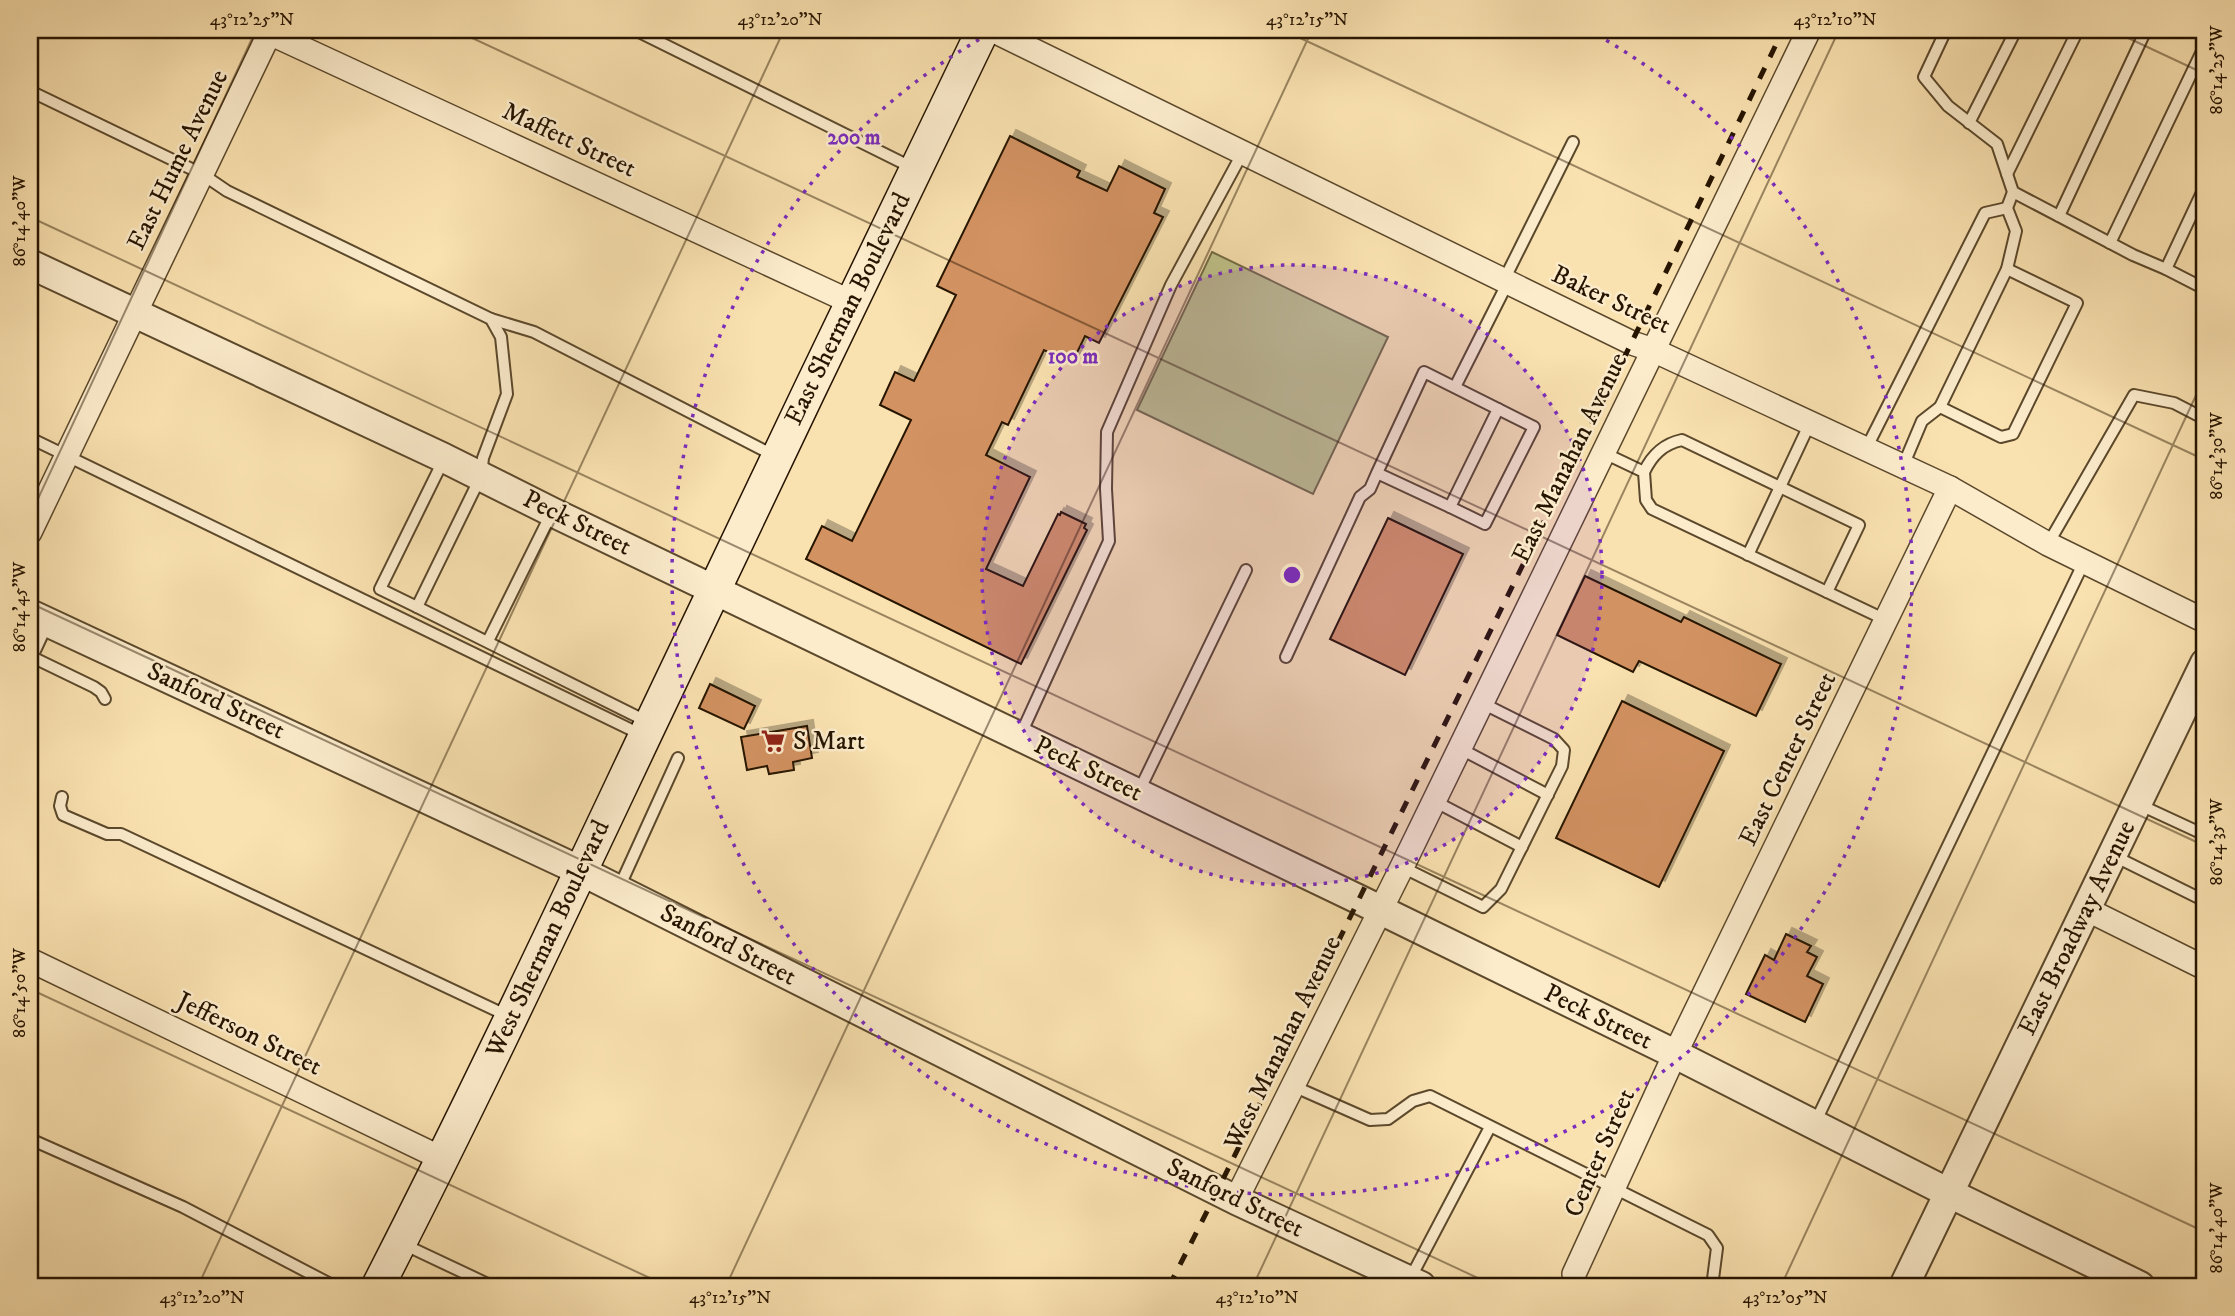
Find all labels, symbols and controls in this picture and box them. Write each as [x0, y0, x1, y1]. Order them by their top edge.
text: 43°12'25"N [210, 9, 294, 31]
text: 43°12'20"N [737, 9, 823, 31]
text: 43°12'15"N [1266, 9, 1348, 31]
text: 43°12'10"N [1794, 9, 1877, 31]
text: 86°14'25"W [2206, 25, 2228, 114]
street label: East Hume Avenue [120, 64, 236, 256]
street label: Maffett Street [497, 95, 641, 185]
text: 200 m [827, 125, 881, 151]
text: 86°14'40"W [9, 175, 31, 267]
street label: East Sherman Boulevard [777, 187, 919, 431]
street label: Baker Street [1546, 258, 1676, 342]
text: 100 m [1048, 344, 1098, 370]
street label: East Manahan Avenue [1505, 347, 1635, 569]
text: 86°14'30"W [2206, 412, 2228, 500]
street label: Peck Street [517, 483, 637, 563]
text: 86°14'45"W [9, 561, 31, 652]
centre of rings [1280, 563, 1304, 587]
street label: Sanford Street [142, 655, 290, 747]
street label: East Center Street [1732, 667, 1844, 851]
place label: S Mart [793, 725, 865, 758]
supermarket icon: S Mart [759, 727, 787, 755]
street label: Peck Street [1028, 729, 1148, 809]
text: 86°14'35"W [2206, 798, 2228, 885]
street label: West Sherman Boulevard [478, 815, 618, 1064]
street label: East Broadway Avenue [2011, 815, 2143, 1041]
street label: Sanford Street [654, 897, 802, 993]
street label: West Manahan Avenue [1216, 931, 1349, 1156]
text: 86°14'50"W [9, 948, 31, 1038]
street label: Peck Street [1538, 977, 1658, 1057]
street label: Jefferson Street [169, 984, 327, 1083]
street label: Center Street [1557, 1084, 1643, 1222]
street label: Sanford Street [1161, 1151, 1309, 1245]
text: 86°14'40"W [2206, 1182, 2228, 1274]
text: 43°12'20"N [159, 1287, 245, 1309]
text: 43°12'15"N [689, 1287, 771, 1309]
text: 43°12'10"N [1216, 1287, 1299, 1309]
text: 43°12'05"N [1742, 1287, 1828, 1309]

